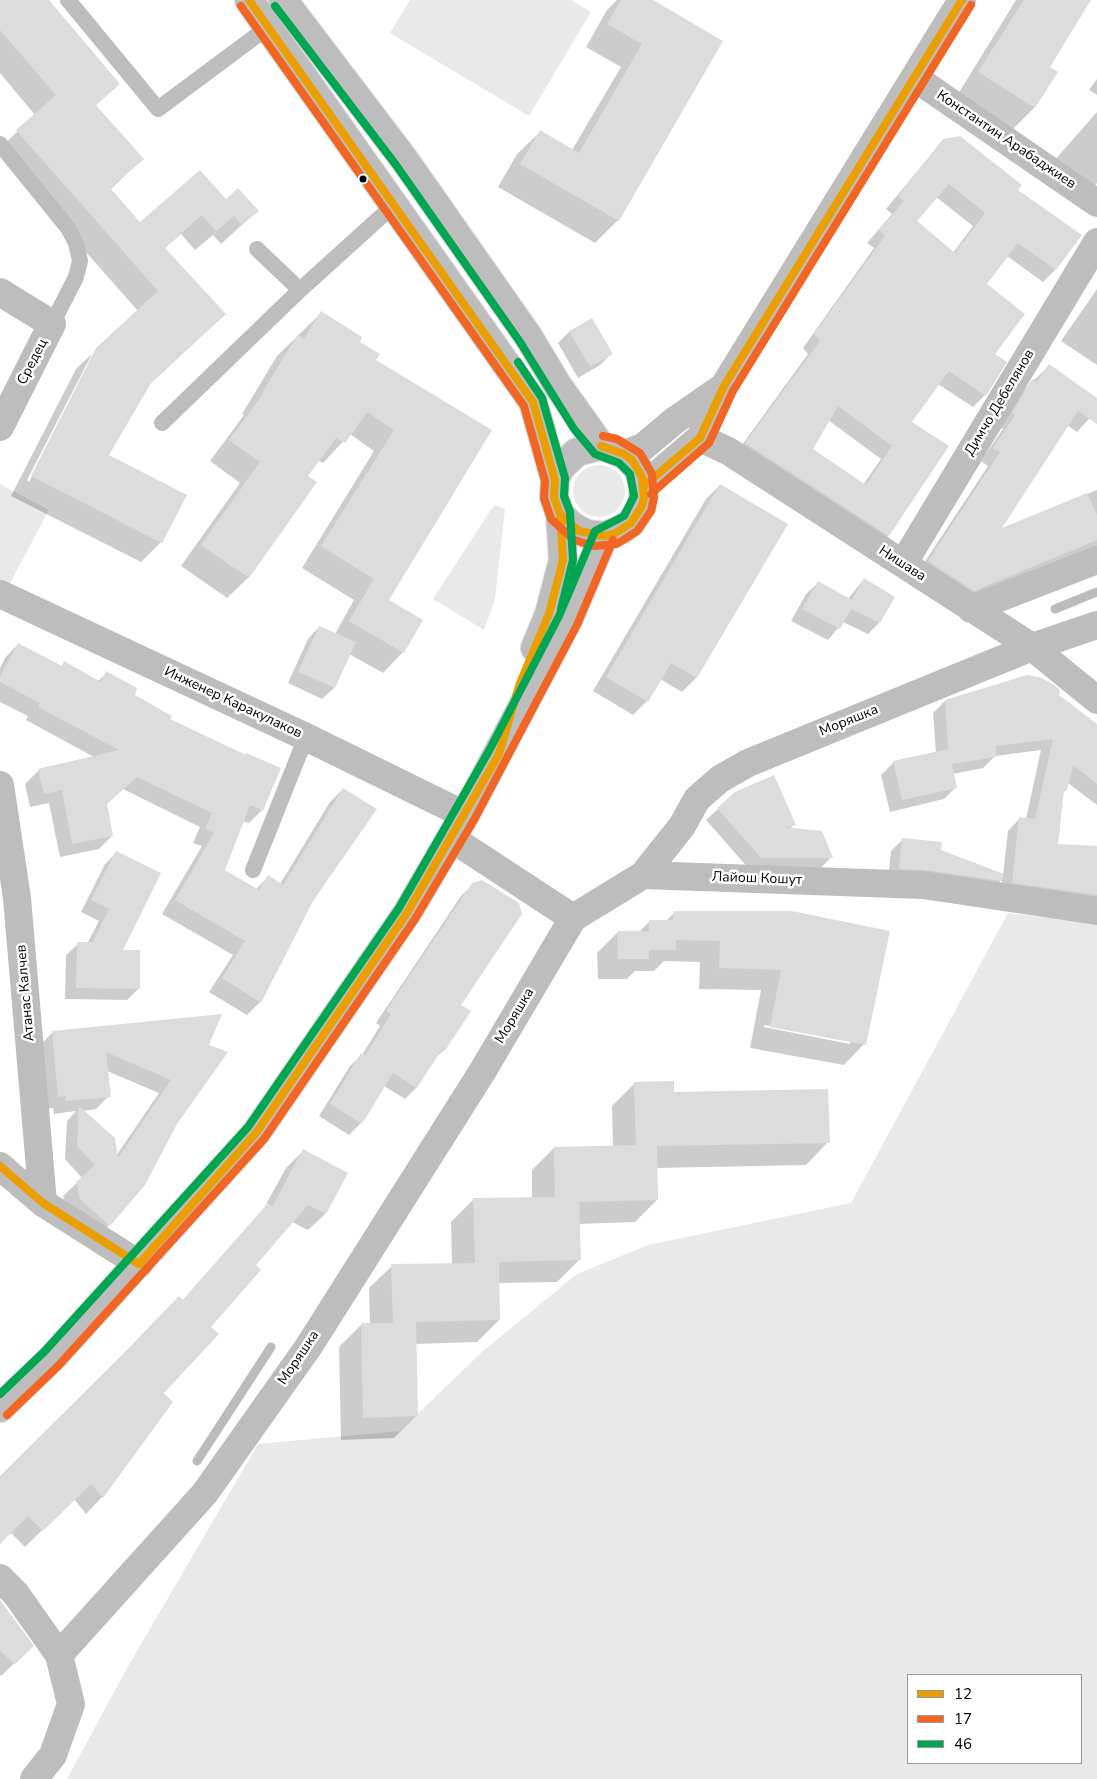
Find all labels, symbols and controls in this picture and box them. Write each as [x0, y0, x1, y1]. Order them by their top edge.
street label: Константин Арабаджиев [933, 87, 1079, 193]
unlabelled marker [358, 174, 368, 184]
street label: Средец [14, 336, 52, 388]
street label: Димчо Дебелянов [962, 347, 1038, 459]
street label: Нишава [875, 543, 929, 585]
street label: Инженер Каракулаков [161, 664, 305, 742]
street label: Моряшка [817, 702, 881, 740]
street label: Лайош Кошут [712, 869, 802, 889]
street label: Атанас Калчев [13, 944, 39, 1042]
street label: Моряшка [492, 985, 538, 1047]
street label: Моряшка [275, 1328, 323, 1388]
legend [907, 1674, 1082, 1764]
text: 12 [954, 1684, 972, 1704]
text: 17 [954, 1709, 972, 1729]
text: 46 [954, 1734, 972, 1754]

